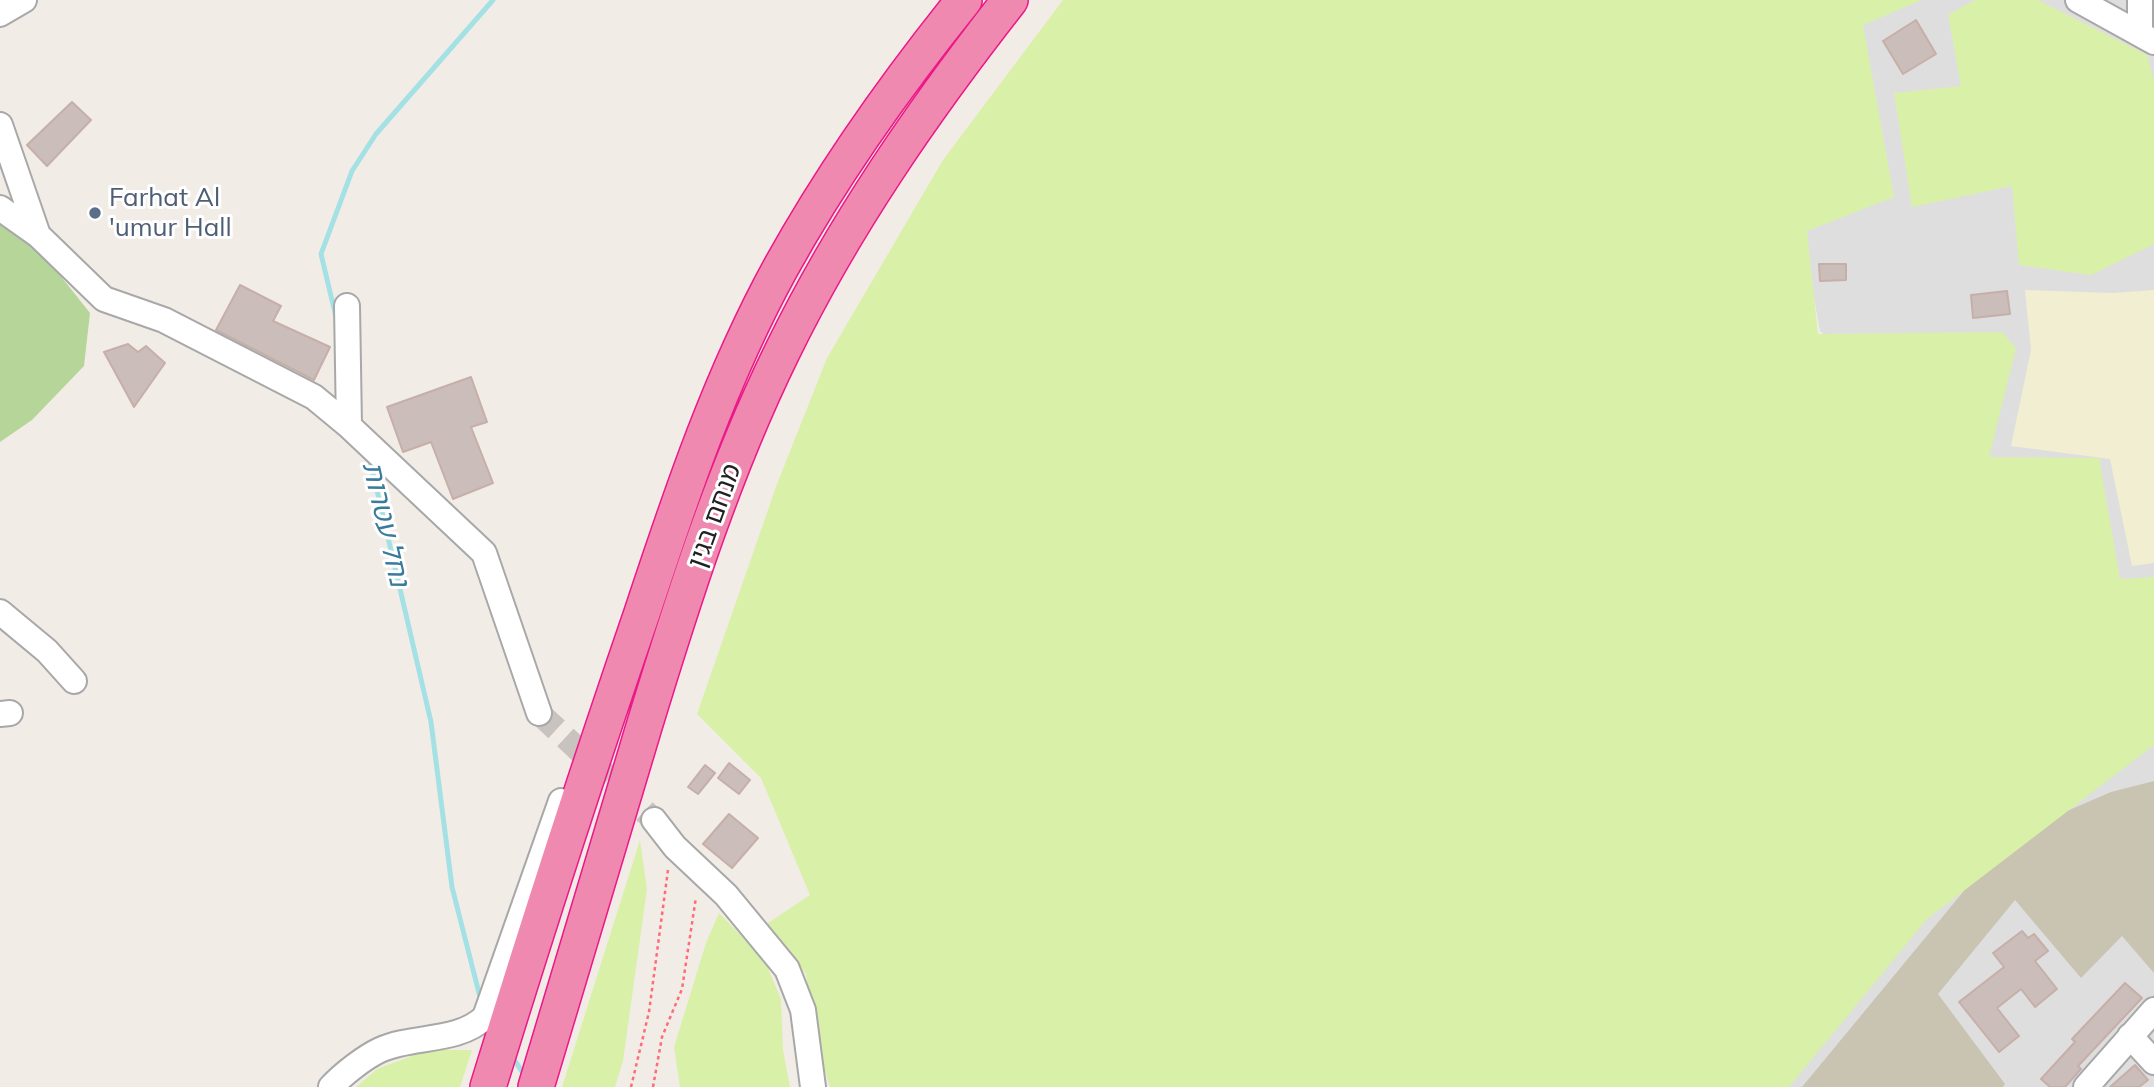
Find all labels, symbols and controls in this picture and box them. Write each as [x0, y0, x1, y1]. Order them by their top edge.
place label: Farhat Al 'umur Hall [109, 182, 232, 244]
marker: Farhat Al 'umur Hall [87, 205, 103, 221]
water label: נחל עטרות [354, 458, 416, 590]
street label: מנחם בגין [682, 460, 748, 572]

